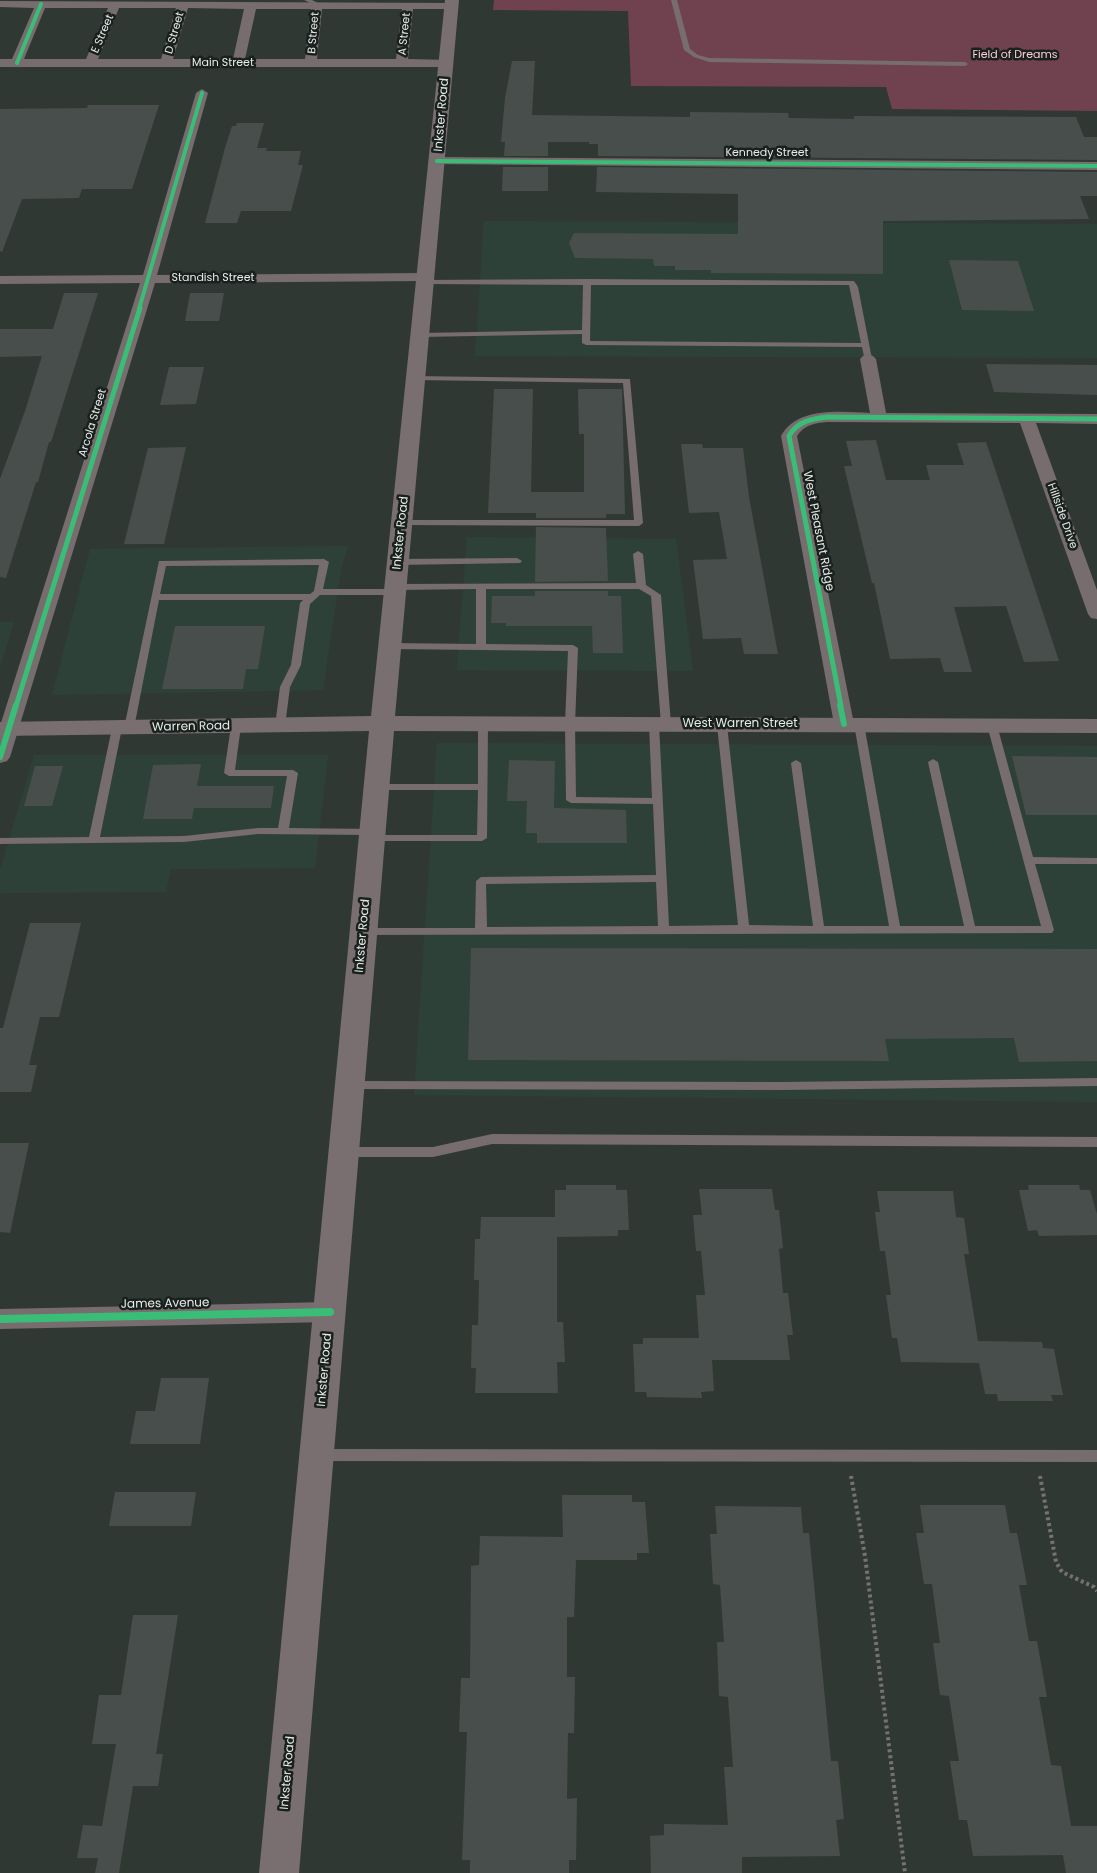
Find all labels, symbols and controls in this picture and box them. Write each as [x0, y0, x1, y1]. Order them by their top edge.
street label: D Street [163, 11, 187, 55]
street label: B Street [306, 12, 322, 54]
street label: A Street [396, 12, 414, 56]
street label: E Street [89, 13, 117, 55]
park label: Field of Dreams [973, 48, 1057, 62]
street label: Main Street [192, 56, 254, 70]
street label: Inkster Road [432, 78, 452, 152]
street label: Kennedy Street [725, 146, 809, 160]
street label: Standish Street [171, 271, 255, 285]
street label: Arcola Street [76, 387, 110, 459]
street label: West Pleasant Ridge [799, 470, 837, 592]
street label: Hillside Drive [1044, 481, 1080, 551]
street label: Inkster Road [390, 496, 412, 570]
street label: West Warren Street [682, 717, 798, 731]
street label: Warren Road [152, 719, 230, 735]
street label: Inkster Road [353, 899, 373, 973]
street label: James Avenue [120, 1296, 210, 1312]
street label: Inkster Road [315, 1333, 335, 1407]
street label: Inkster Road [278, 1736, 298, 1810]

